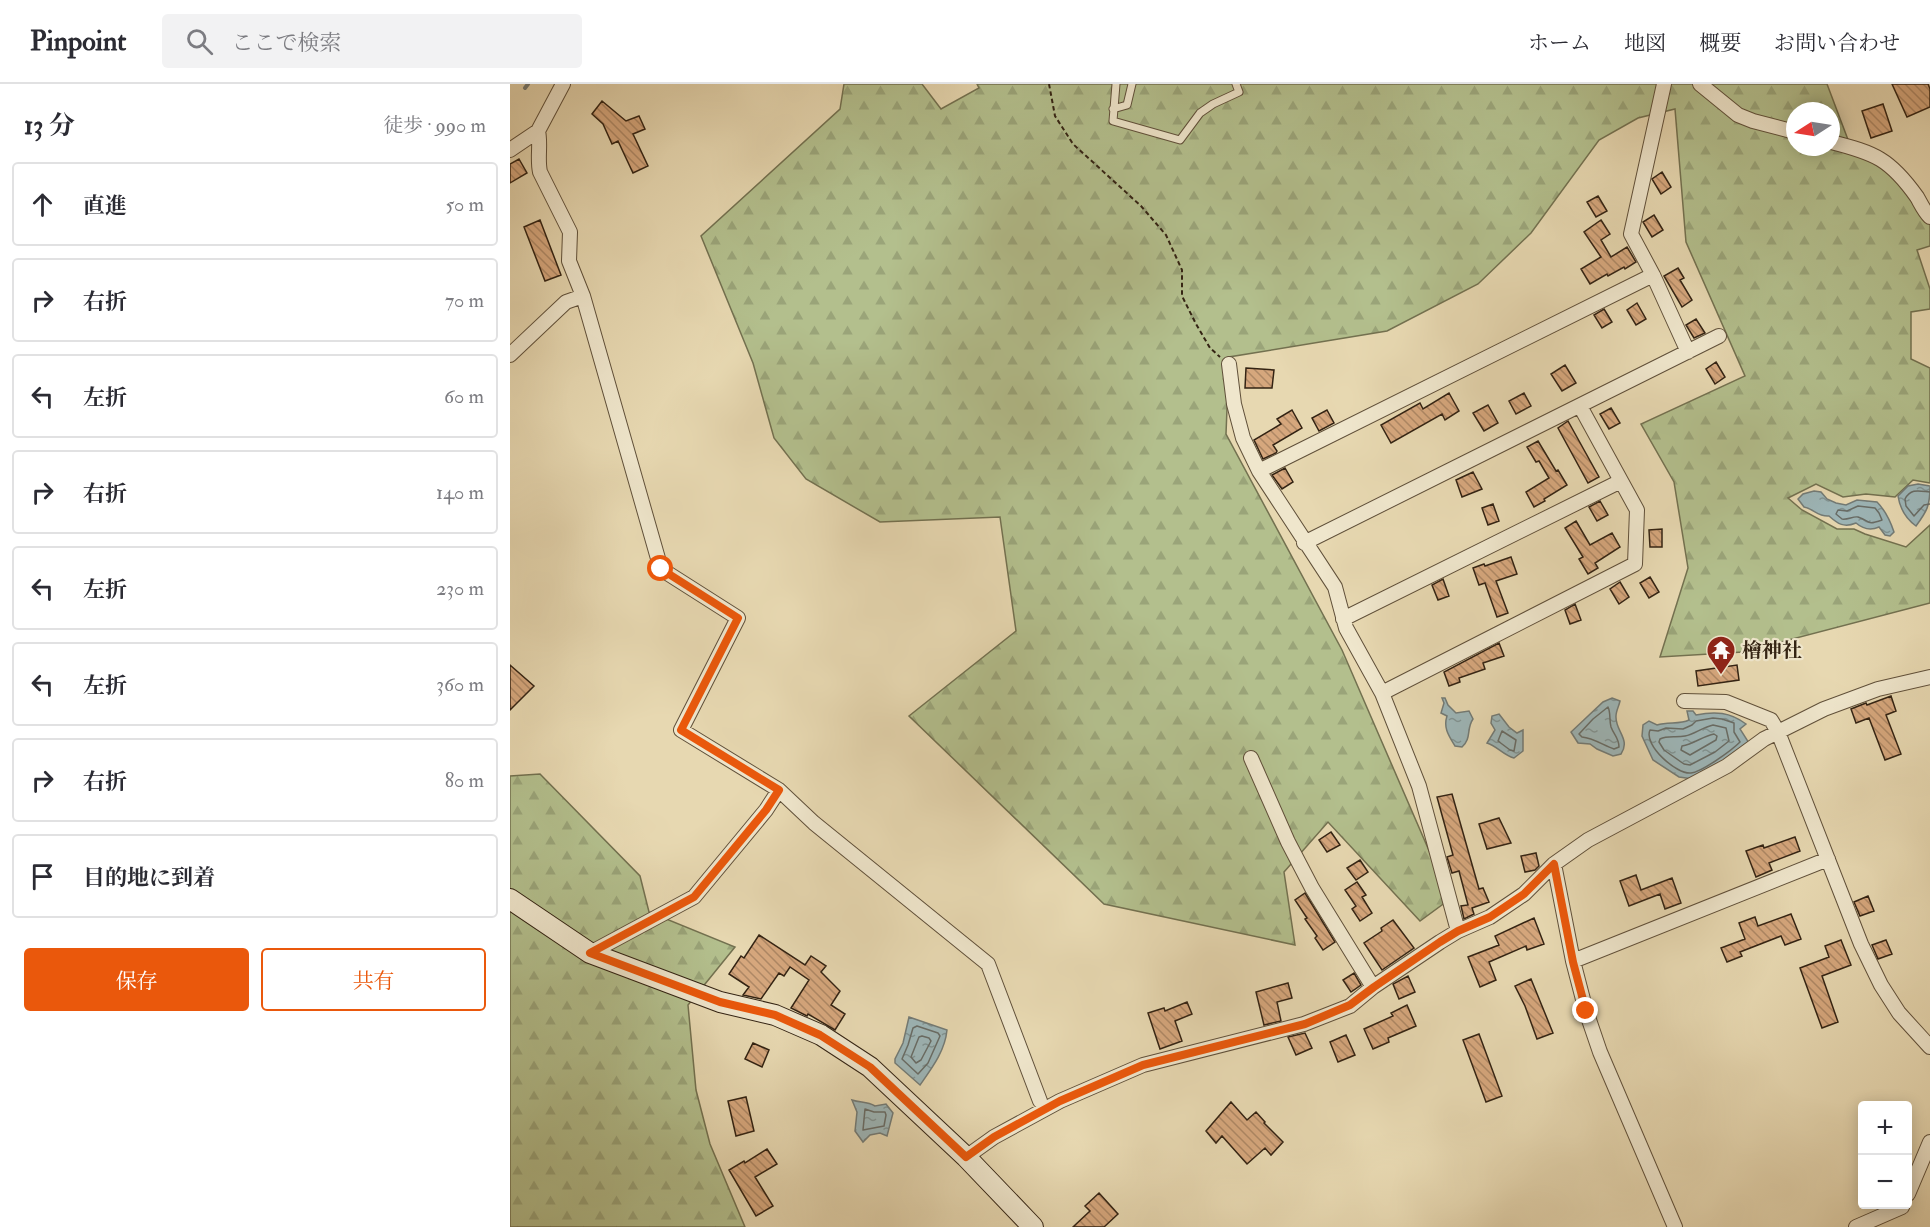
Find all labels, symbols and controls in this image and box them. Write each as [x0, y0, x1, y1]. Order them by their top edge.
search box [162, 14, 582, 68]
text: Pinpoint [30, 24, 126, 59]
icon: search [183, 25, 216, 58]
text: ここで検索 [231, 29, 341, 57]
text: ホーム [1528, 30, 1591, 57]
text: 地図 [1624, 30, 1666, 57]
text: 概要 [1699, 30, 1741, 57]
text: お問い合わせ [1774, 30, 1900, 57]
north arrow [1786, 102, 1840, 156]
text: 13 分 [24, 110, 75, 142]
text: 徒歩 · 990 m [383, 113, 486, 138]
icon: ahead [26, 188, 59, 221]
text: 直進 [83, 192, 127, 220]
text: 50 m [445, 192, 484, 217]
icon: right [26, 284, 59, 317]
text: 右折 [83, 288, 127, 316]
text: 70 m [445, 288, 484, 313]
icon: left [26, 380, 59, 413]
text: 左折 [83, 384, 127, 412]
text: 60 m [444, 384, 484, 409]
icon: right [26, 476, 59, 509]
text: 右折 [83, 480, 127, 508]
text: 140 m [436, 480, 484, 505]
route start [647, 555, 673, 581]
icon: left [26, 572, 59, 605]
text: 左折 [83, 576, 127, 604]
text: 230 m [436, 576, 484, 601]
temple icon: 檜神社 [1705, 634, 1737, 676]
place label: 檜神社 [1742, 638, 1802, 663]
icon: left [26, 668, 59, 701]
text: 左折 [83, 672, 127, 700]
text: 360 m [436, 672, 484, 697]
icon: right [26, 764, 59, 797]
text: 右折 [83, 768, 127, 796]
text: 80 m [445, 768, 484, 793]
icon: arrive [26, 860, 59, 893]
text: 目的地に到着 [83, 864, 215, 892]
button: 保存 [24, 948, 249, 1011]
button: 共有 [261, 948, 486, 1011]
route end [1572, 997, 1598, 1023]
map controls [1858, 1101, 1912, 1209]
button: + [1858, 1101, 1912, 1155]
button: − [1858, 1155, 1912, 1209]

